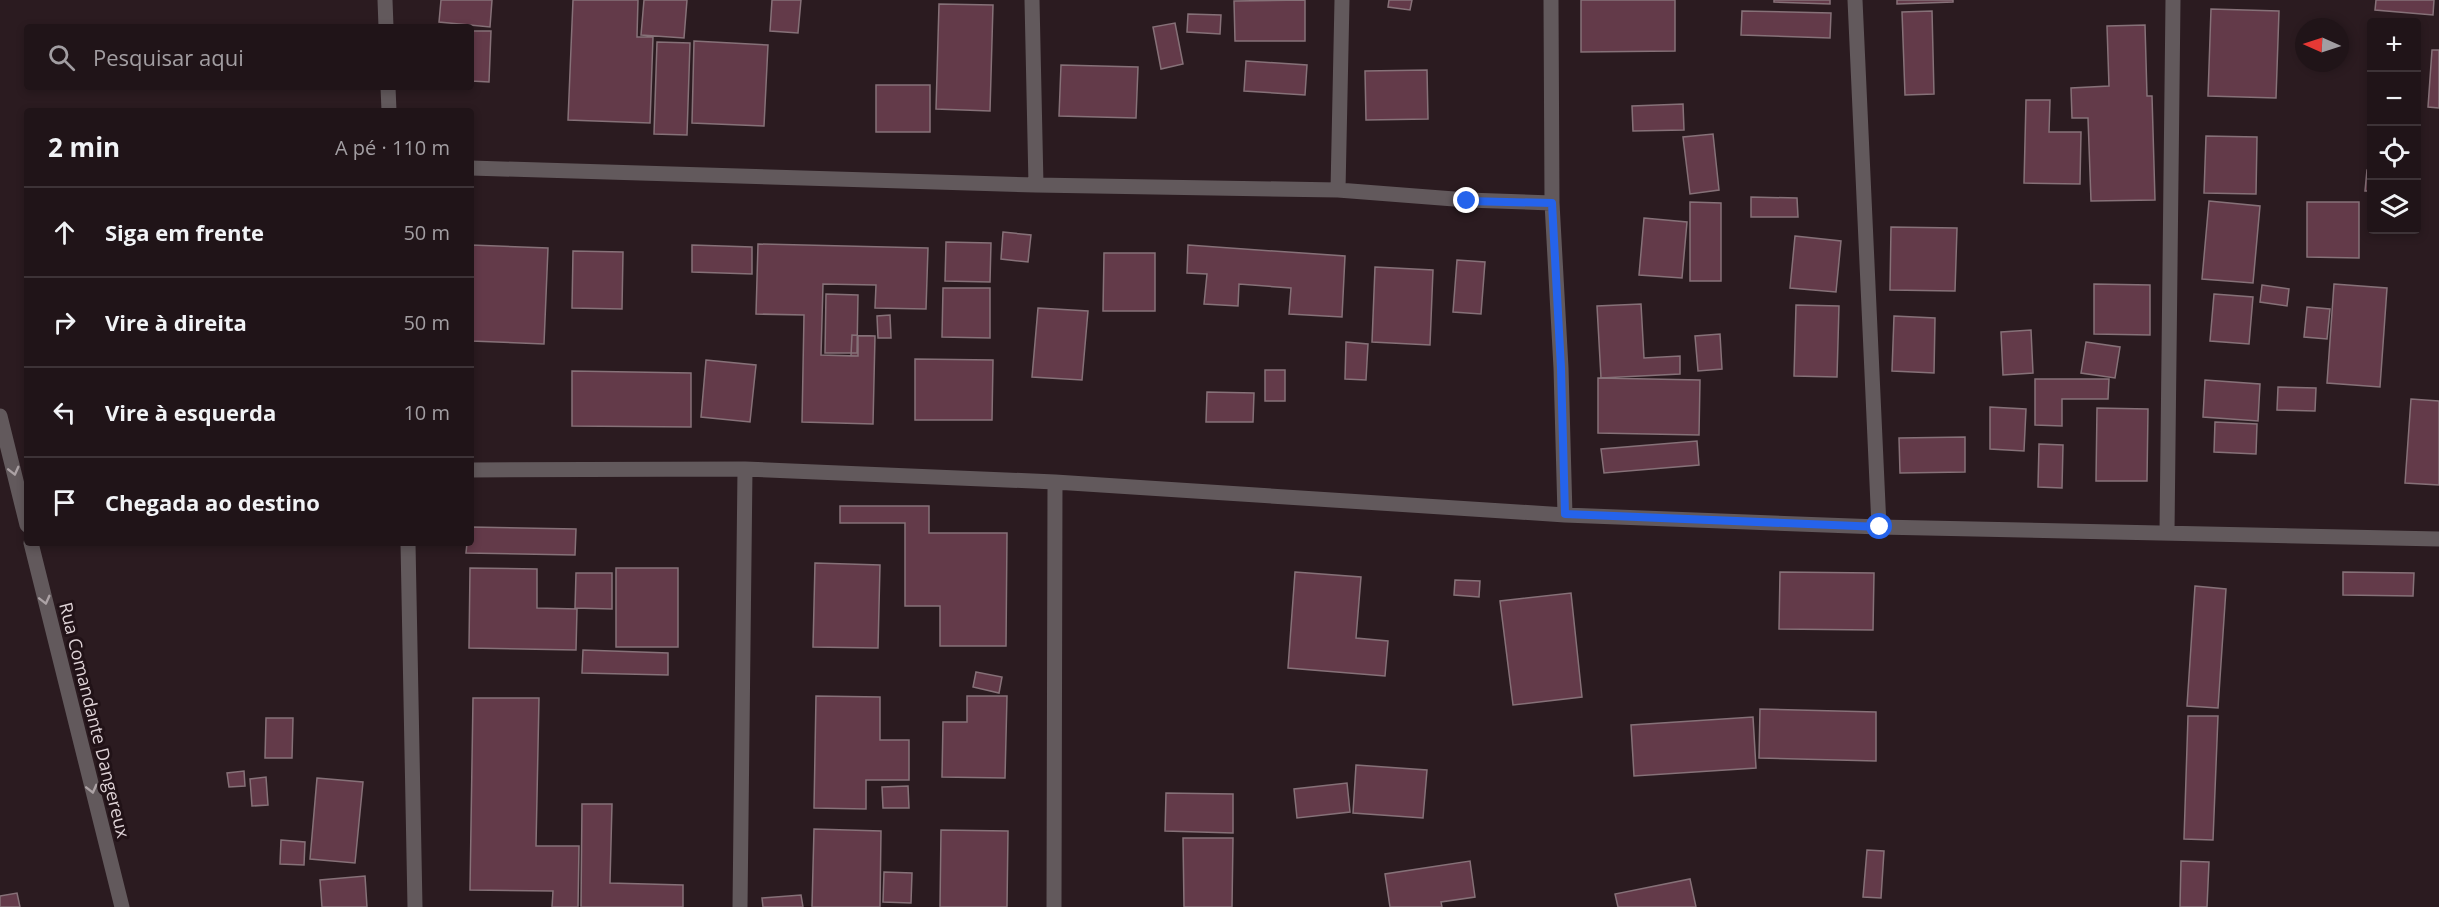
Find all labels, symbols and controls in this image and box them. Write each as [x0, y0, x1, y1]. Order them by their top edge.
north arrow [2295, 18, 2349, 72]
map controls [2367, 18, 2421, 234]
button: + [2367, 18, 2421, 72]
search box [24, 24, 474, 90]
icon: search [45, 41, 78, 74]
text: Pesquisar aqui [93, 42, 244, 72]
button: − [2367, 72, 2421, 126]
button: locate [2367, 126, 2421, 180]
text: 2 min [48, 129, 120, 165]
text: A pé · 110 m [335, 134, 450, 161]
button: layers [2367, 180, 2421, 234]
route end [1453, 187, 1479, 213]
icon: ahead [48, 216, 81, 249]
text: Siga em frente [105, 217, 264, 247]
text: 50 m [403, 219, 450, 246]
icon: right [48, 306, 81, 339]
text: Vire à direita [105, 307, 247, 337]
text: 50 m [403, 309, 450, 336]
icon: left [48, 396, 81, 429]
text: Vire à esquerda [105, 397, 276, 427]
text: 10 m [403, 399, 450, 426]
one-way arrow [6, 466, 19, 476]
icon: arrive [48, 486, 81, 519]
text: Chegada ao destino [105, 487, 320, 517]
route start [1866, 513, 1892, 539]
one-way arrow [38, 595, 51, 605]
street label: Rua Comandante Dangereux [54, 600, 136, 841]
one-way arrow [85, 784, 98, 794]

